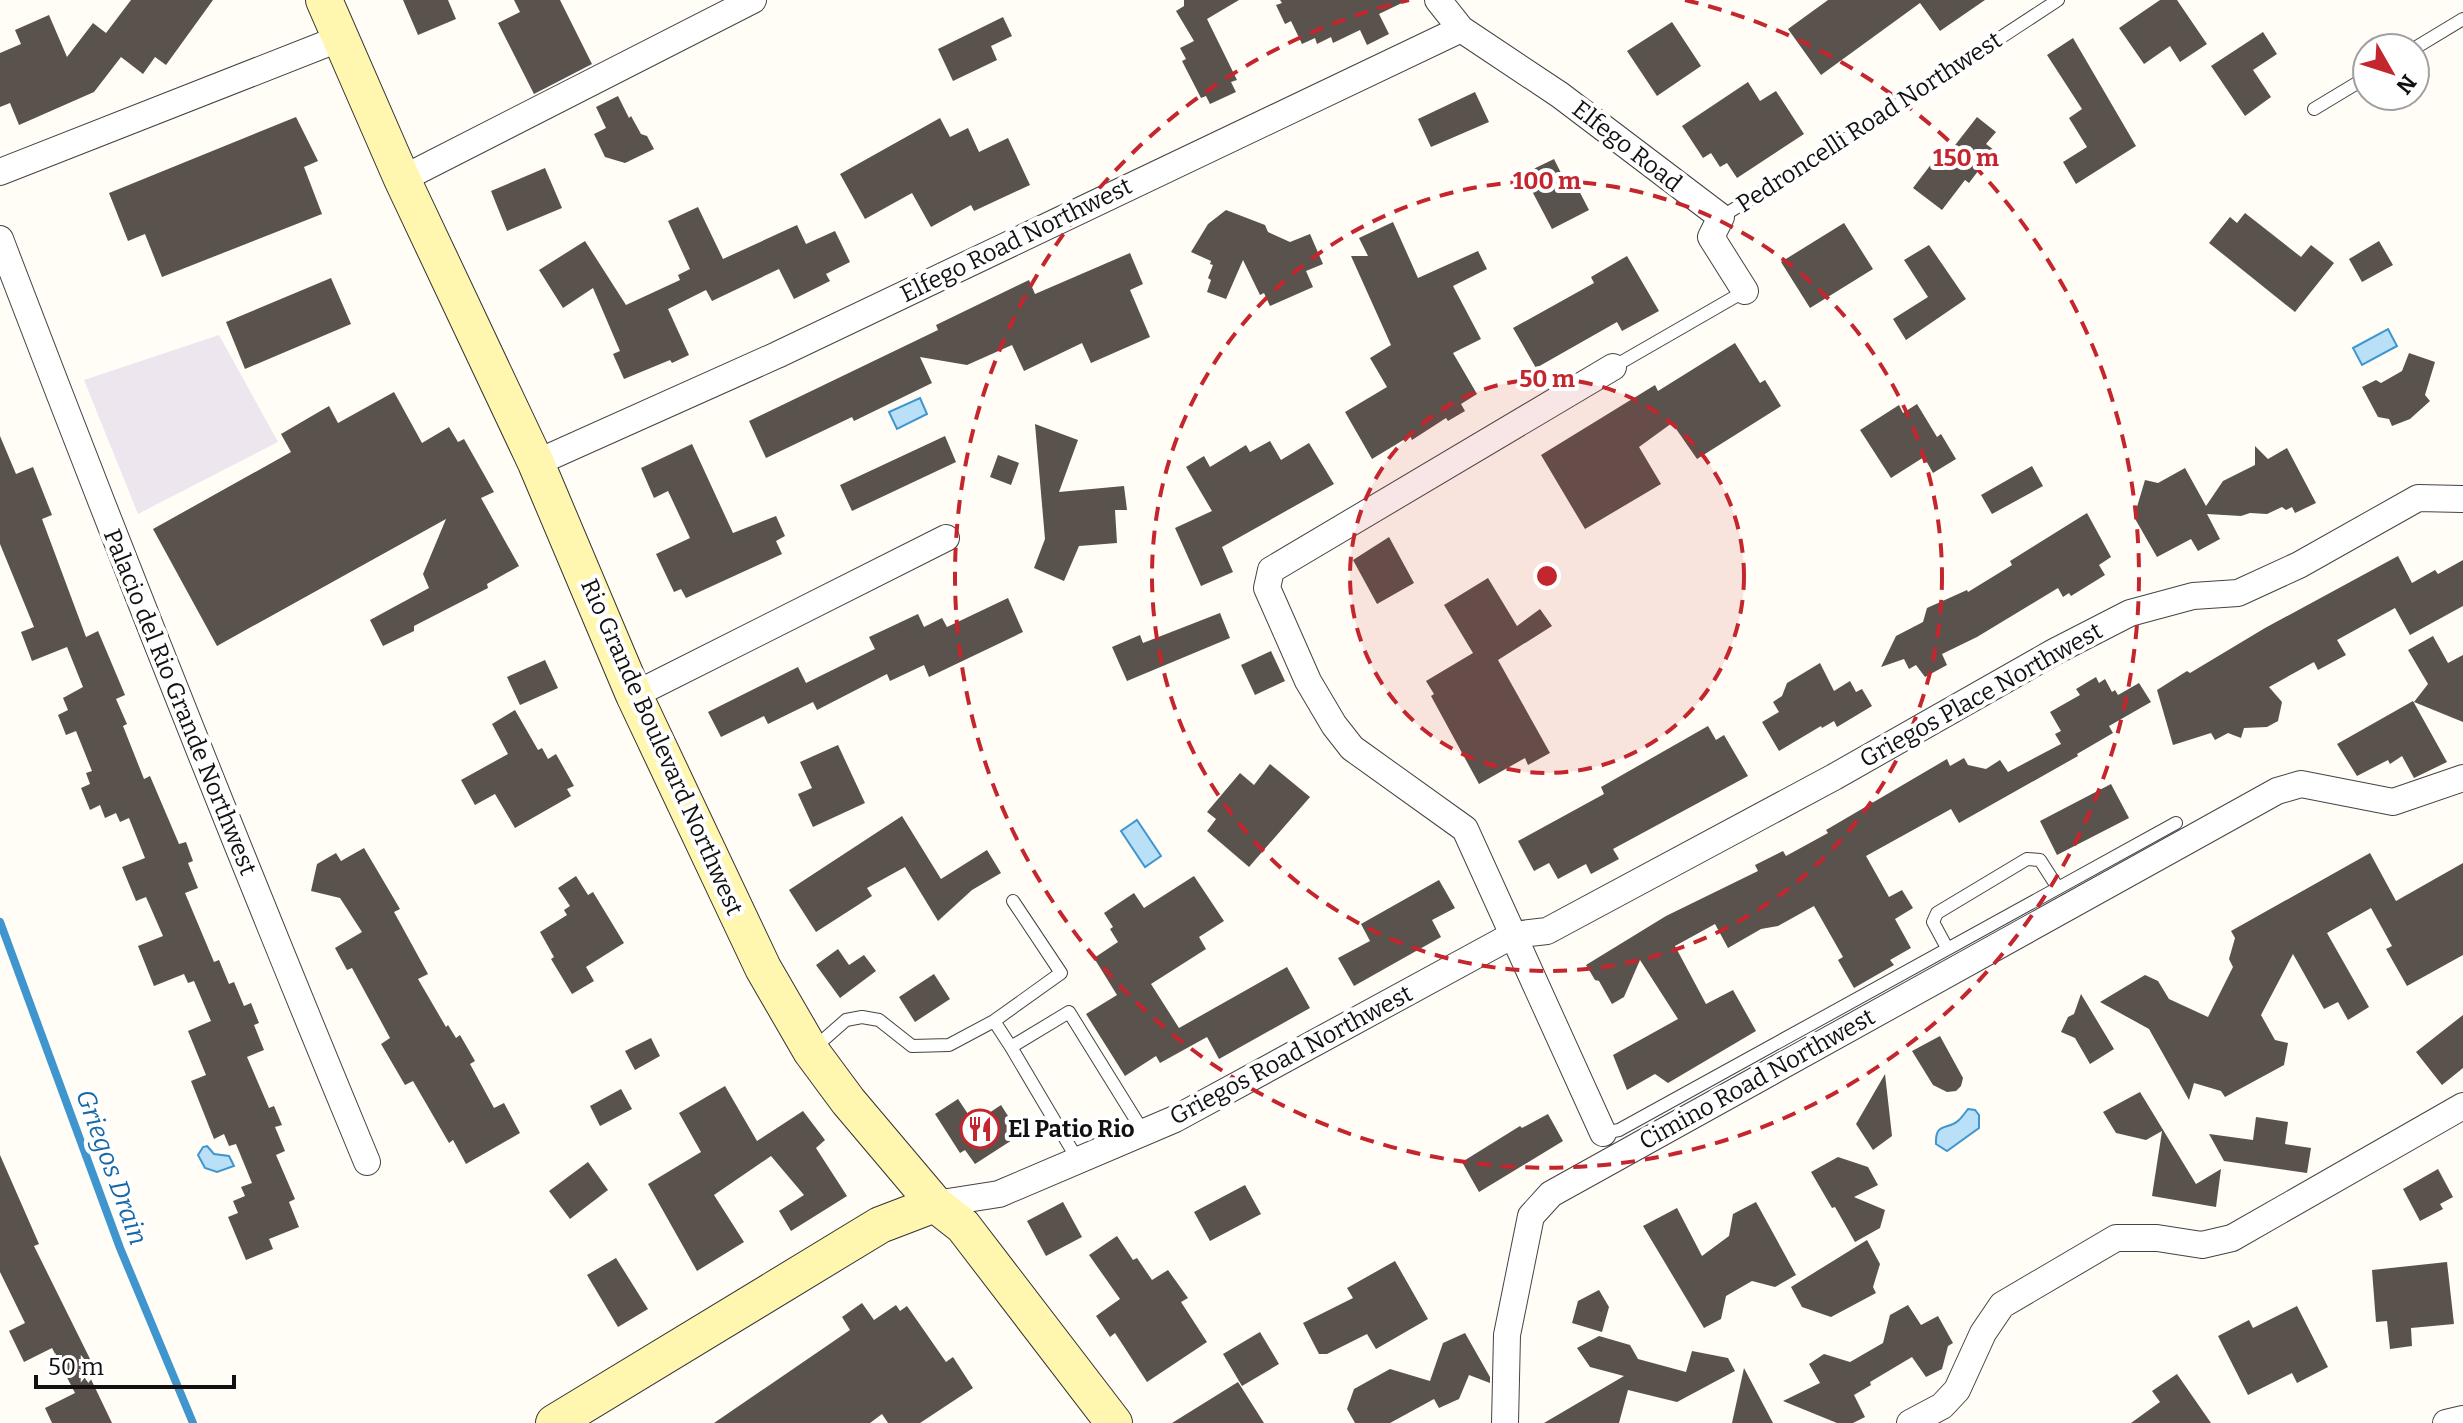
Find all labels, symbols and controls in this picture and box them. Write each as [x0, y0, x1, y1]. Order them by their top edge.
street label: Pedroncelli Road Northwest [1731, 26, 2007, 218]
north arrow [2351, 32, 2431, 112]
text: N [2390, 69, 2422, 99]
street label: Elfego Road [1567, 95, 1687, 197]
text: 150 m [1933, 144, 1999, 172]
text: 100 m [1513, 167, 1581, 195]
street label: Elfego Road Northwest [896, 172, 1136, 308]
text: 50 m [1519, 365, 1575, 393]
street label: Palacio del Rio Grande Northwest [98, 525, 262, 879]
centre of rings [1533, 562, 1561, 590]
street label: Rio Grande Boulevard Northwest [575, 575, 749, 920]
street label: Griegos Place Northwest [1855, 616, 2107, 773]
street label: Griegos Road Northwest [1165, 979, 1417, 1131]
street label: Cimino Road Northwest [1634, 1002, 1880, 1155]
water label: Griegos Drain [69, 1085, 154, 1249]
restaurant icon: El Patio Rio [959, 1108, 1001, 1150]
place label: El Patio Rio [1008, 1115, 1135, 1143]
scale bar [36, 1339, 234, 1389]
text: 50 m [48, 1353, 104, 1381]

